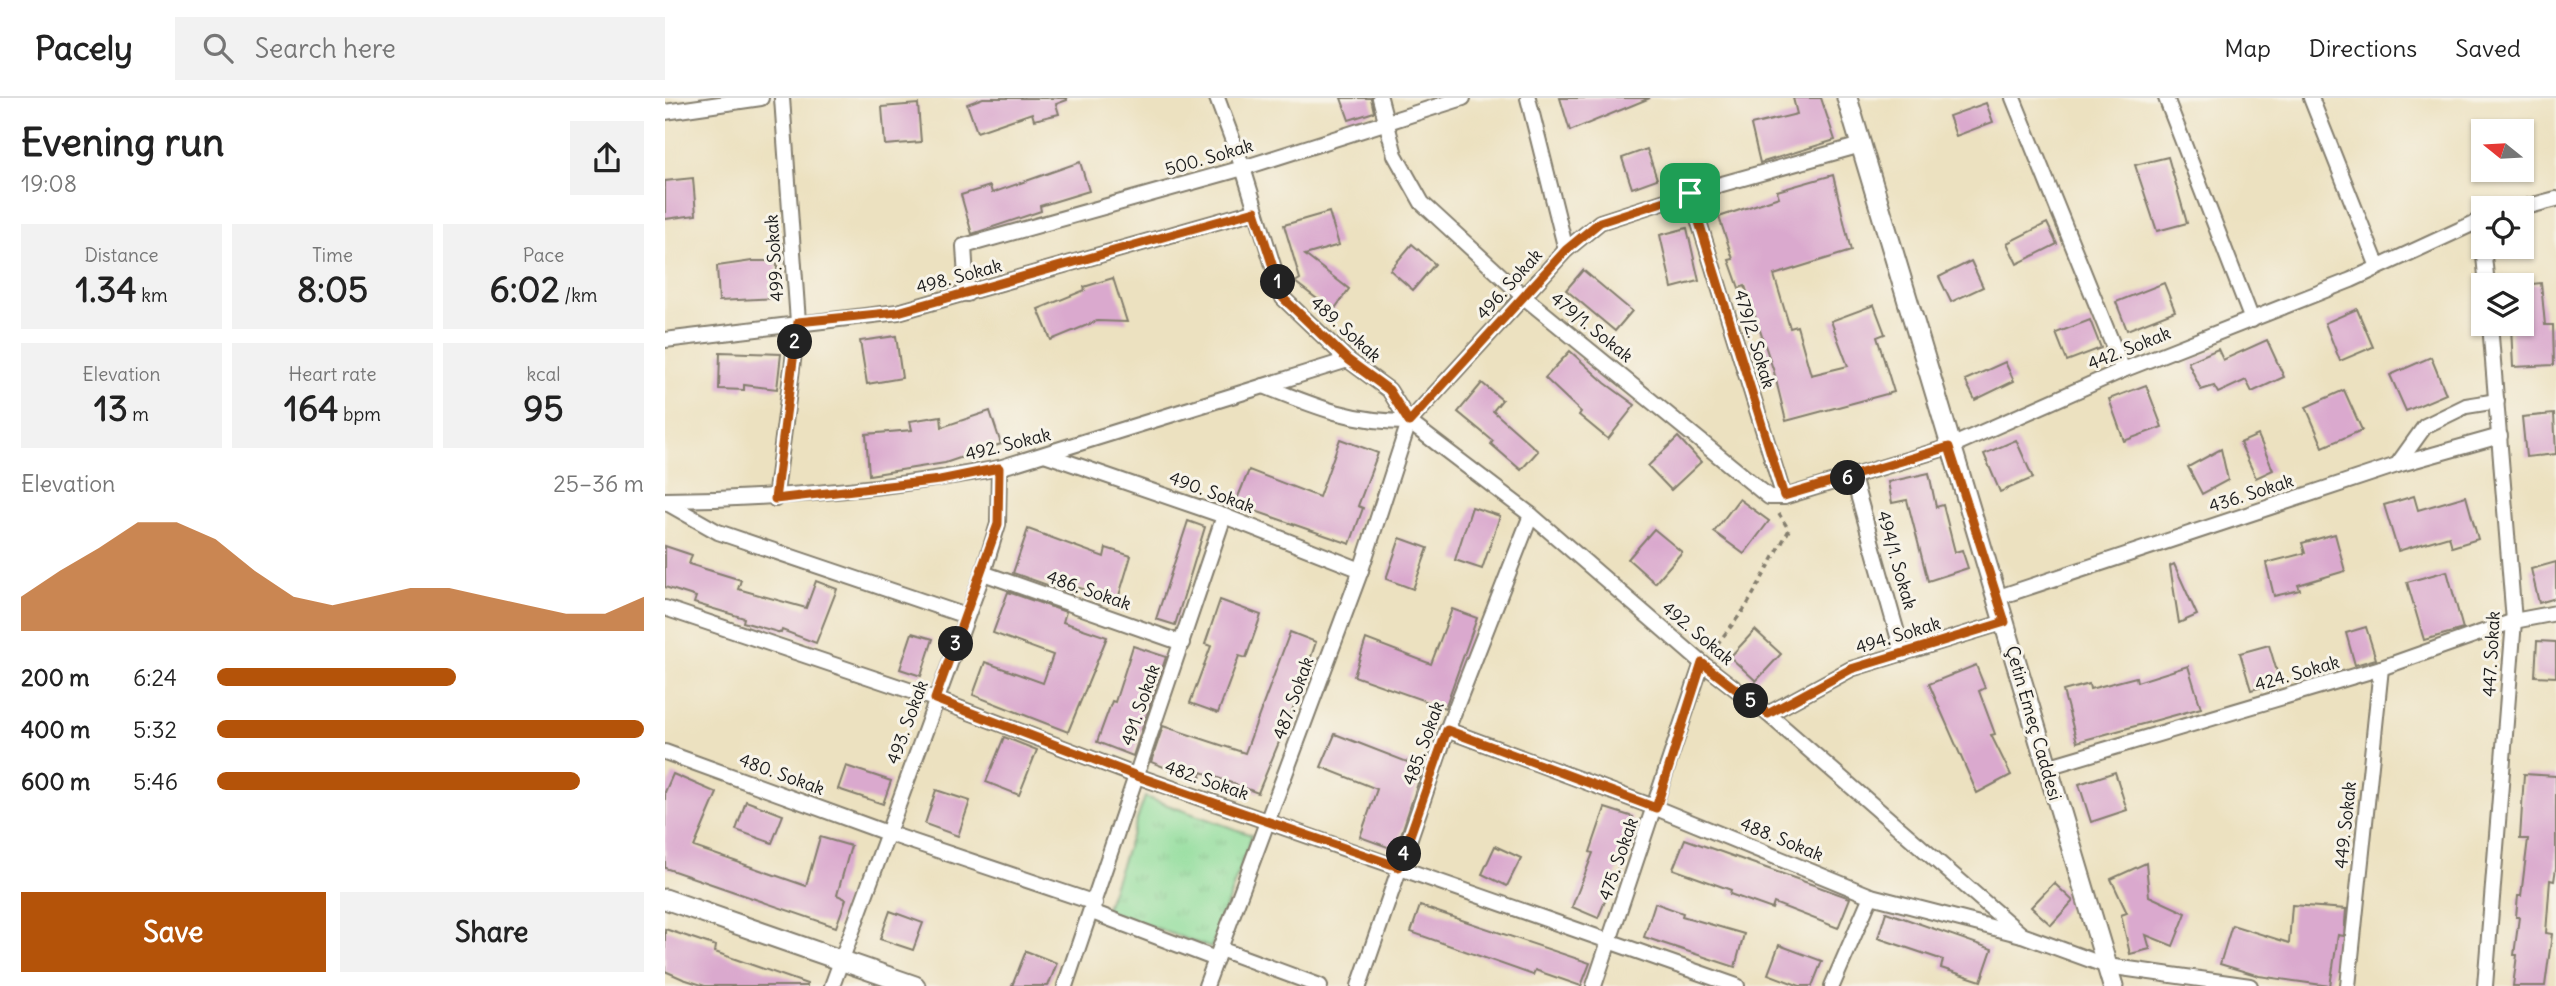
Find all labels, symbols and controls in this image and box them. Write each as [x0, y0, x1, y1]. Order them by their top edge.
search box [175, 17, 665, 80]
text: Pacely [35, 27, 133, 69]
icon: search [199, 29, 237, 67]
text: Search here [255, 32, 396, 65]
text: Map [2224, 33, 2271, 63]
text: Directions [2309, 33, 2417, 63]
text: Saved [2455, 33, 2521, 63]
text: Evening run [21, 119, 224, 166]
north arrow [2471, 119, 2534, 182]
map controls [2471, 119, 2534, 336]
button: share [570, 121, 644, 195]
street label: 500. Sokak [1162, 133, 1256, 181]
pin [1660, 163, 1720, 223]
text: 19:08 [21, 169, 77, 198]
icon: arrive [1671, 174, 1709, 212]
button: locate [2471, 196, 2534, 259]
street label: 499. Sokak [759, 214, 789, 302]
text: Distance [84, 243, 159, 267]
text: Time [312, 243, 353, 267]
text: Pace [523, 243, 564, 267]
street label: 496. Sokak [1471, 244, 1547, 324]
street label: 498. Sokak [914, 254, 1004, 298]
pin: 1 [1261, 264, 1295, 300]
text: 1.34 [75, 267, 137, 311]
text: 8:05 [297, 267, 368, 311]
text: 6:02 [489, 267, 560, 311]
text: 1 [1274, 269, 1281, 293]
button: layers [2471, 273, 2534, 336]
text: km [137, 283, 168, 307]
text: /km [560, 283, 598, 307]
street label: 479/1. Sokak [1546, 287, 1638, 367]
street label: 479/2. Sokak [1729, 287, 1781, 391]
street label: 489. Sokak [1306, 291, 1386, 367]
street label: 442. Sokak [2084, 321, 2174, 375]
pin: 2 [778, 324, 813, 360]
text: 2 [789, 329, 800, 353]
text: Elevation [83, 362, 160, 386]
text: Heart rate [288, 362, 377, 386]
text: kcal [526, 362, 561, 386]
text: 13 [94, 386, 128, 430]
text: 164 [284, 386, 338, 430]
text: 95 [523, 386, 564, 430]
text: m [128, 402, 149, 426]
text: bpm [338, 402, 381, 426]
street label: 492. Sokak [963, 422, 1053, 466]
pin: 6 [1831, 460, 1865, 496]
text: 6 [1842, 465, 1853, 489]
street label: 490. Sokak [1166, 466, 1258, 518]
text: Elevation [21, 469, 115, 498]
text: 25–36 m [553, 469, 644, 498]
street label: 436. Sokak [2206, 469, 2296, 517]
street label: 494/1. Sokak [1872, 508, 1922, 612]
street label: 486. Sokak [1044, 565, 1134, 615]
street label: 492. Sokak [1657, 596, 1739, 670]
street label: 447. Sokak [2477, 610, 2505, 698]
street label: 494. Sokak [1853, 611, 1943, 659]
pin: 3 [939, 626, 973, 662]
text: 3 [950, 631, 961, 655]
street label: Çetin Emeç Caddesi [2001, 643, 2067, 803]
street label: 424. Sokak [2252, 650, 2342, 696]
street label: 487. Sokak [1267, 654, 1319, 742]
street label: 491. Sokak [1115, 661, 1165, 749]
text: 200 m [21, 663, 90, 692]
text: 6:24 [133, 663, 177, 692]
street label: 493. Sokak [881, 677, 933, 767]
pin: 5 [1733, 684, 1769, 718]
text: 5 [1745, 688, 1756, 712]
street label: 485. Sokak [1397, 698, 1449, 788]
text: 400 m [21, 715, 90, 744]
text: 5:32 [133, 715, 177, 744]
street label: 480. Sokak [736, 748, 828, 800]
street label: 482. Sokak [1162, 755, 1252, 805]
text: 600 m [21, 767, 90, 796]
text: 5:46 [133, 767, 178, 796]
street label: 449. Sokak [2329, 780, 2361, 870]
street label: 488. Sokak [1737, 812, 1827, 866]
street label: 475. Sokak [1593, 815, 1643, 903]
pin: 4 [1387, 836, 1421, 872]
text: 4 [1398, 841, 1409, 865]
button: Save [21, 892, 326, 972]
button: Share [340, 892, 644, 972]

